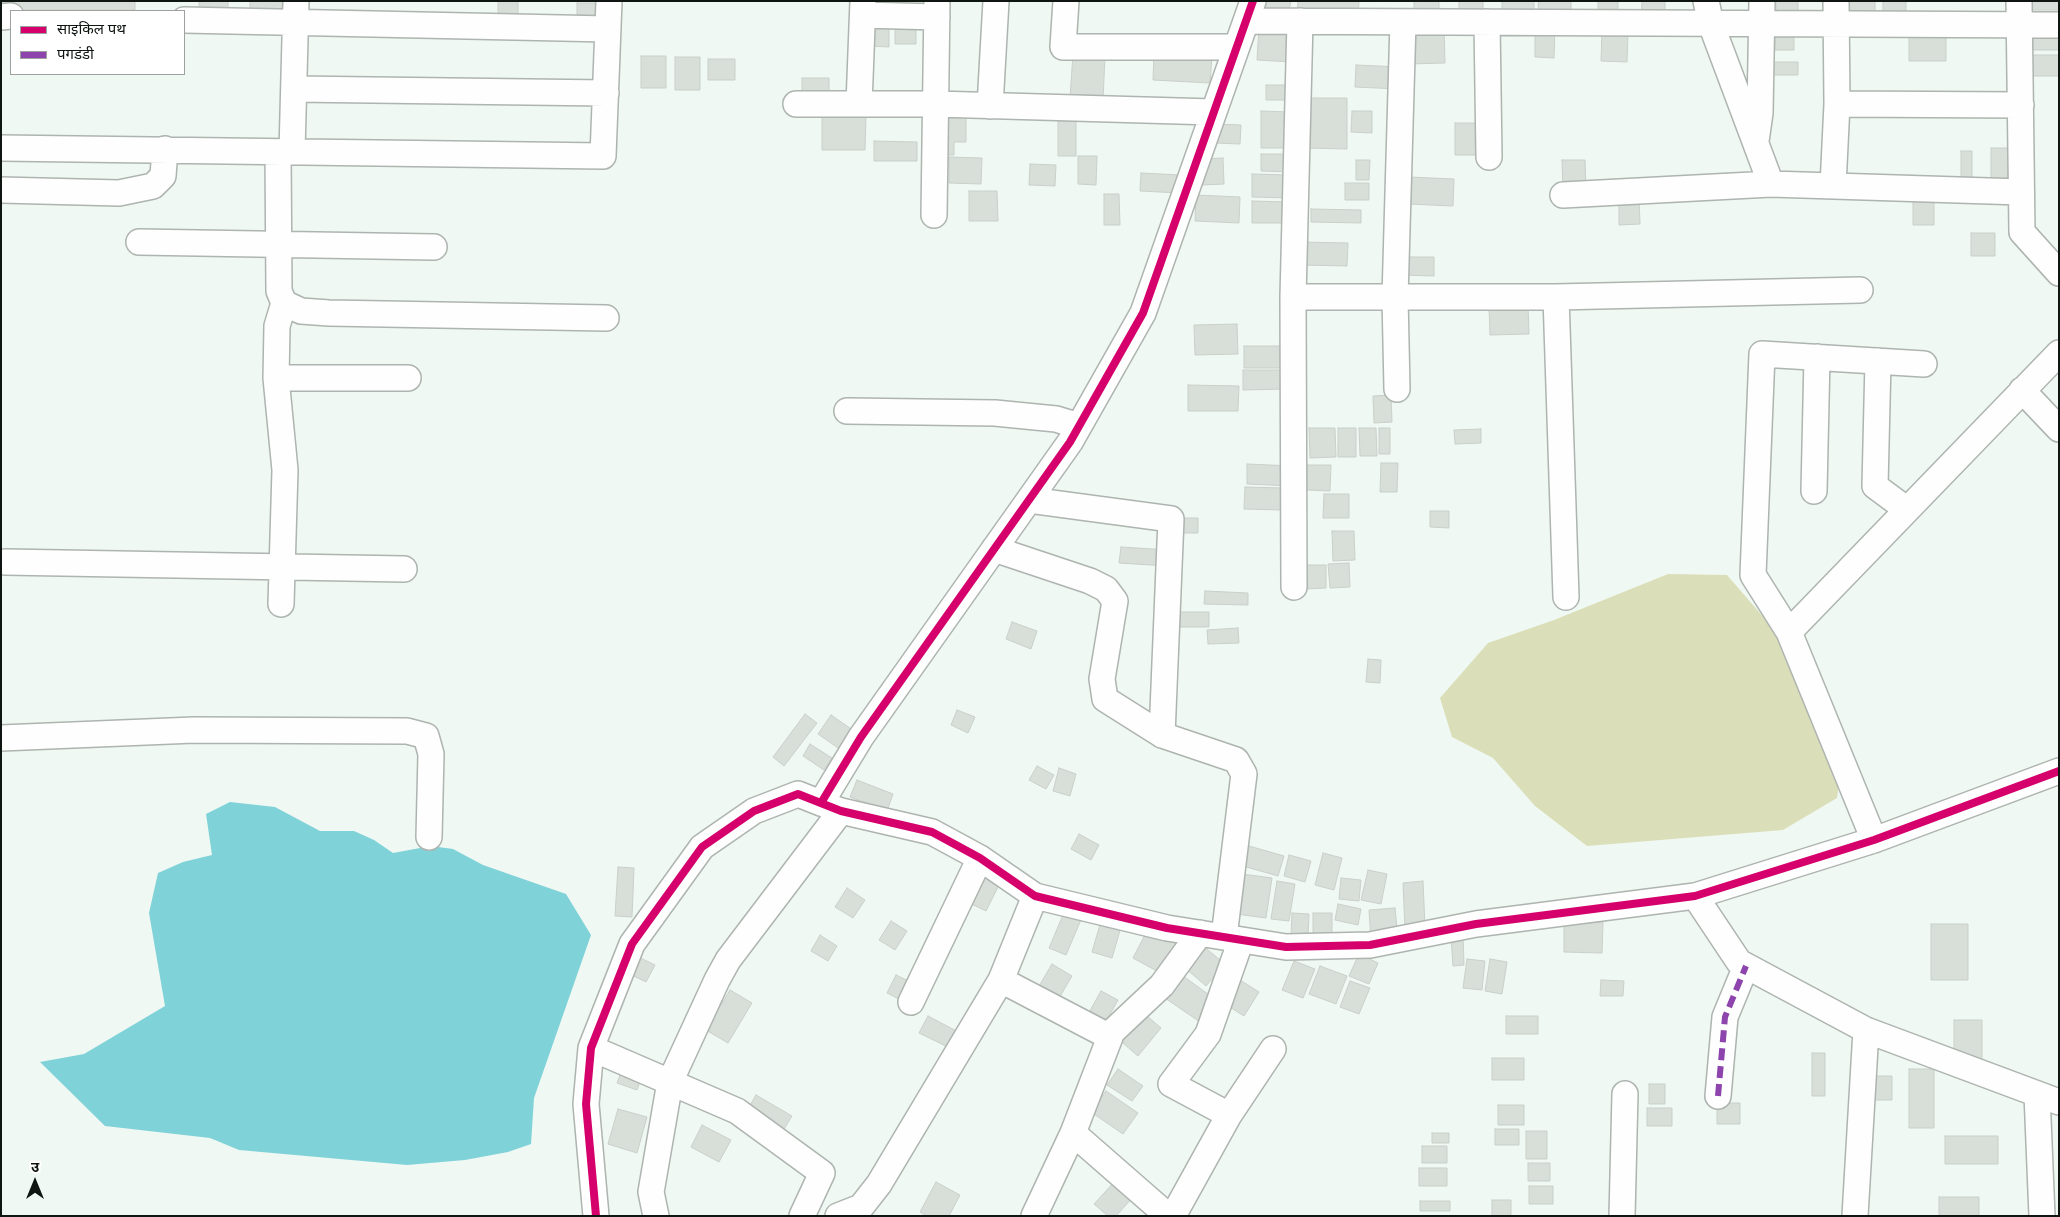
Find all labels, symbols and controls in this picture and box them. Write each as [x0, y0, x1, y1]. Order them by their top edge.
legend [10, 10, 185, 75]
text: साइकिल पथ [57, 20, 126, 38]
text: पगडंडी [57, 45, 94, 63]
north arrow [10, 1157, 60, 1207]
text: उ [31, 1159, 39, 1175]

